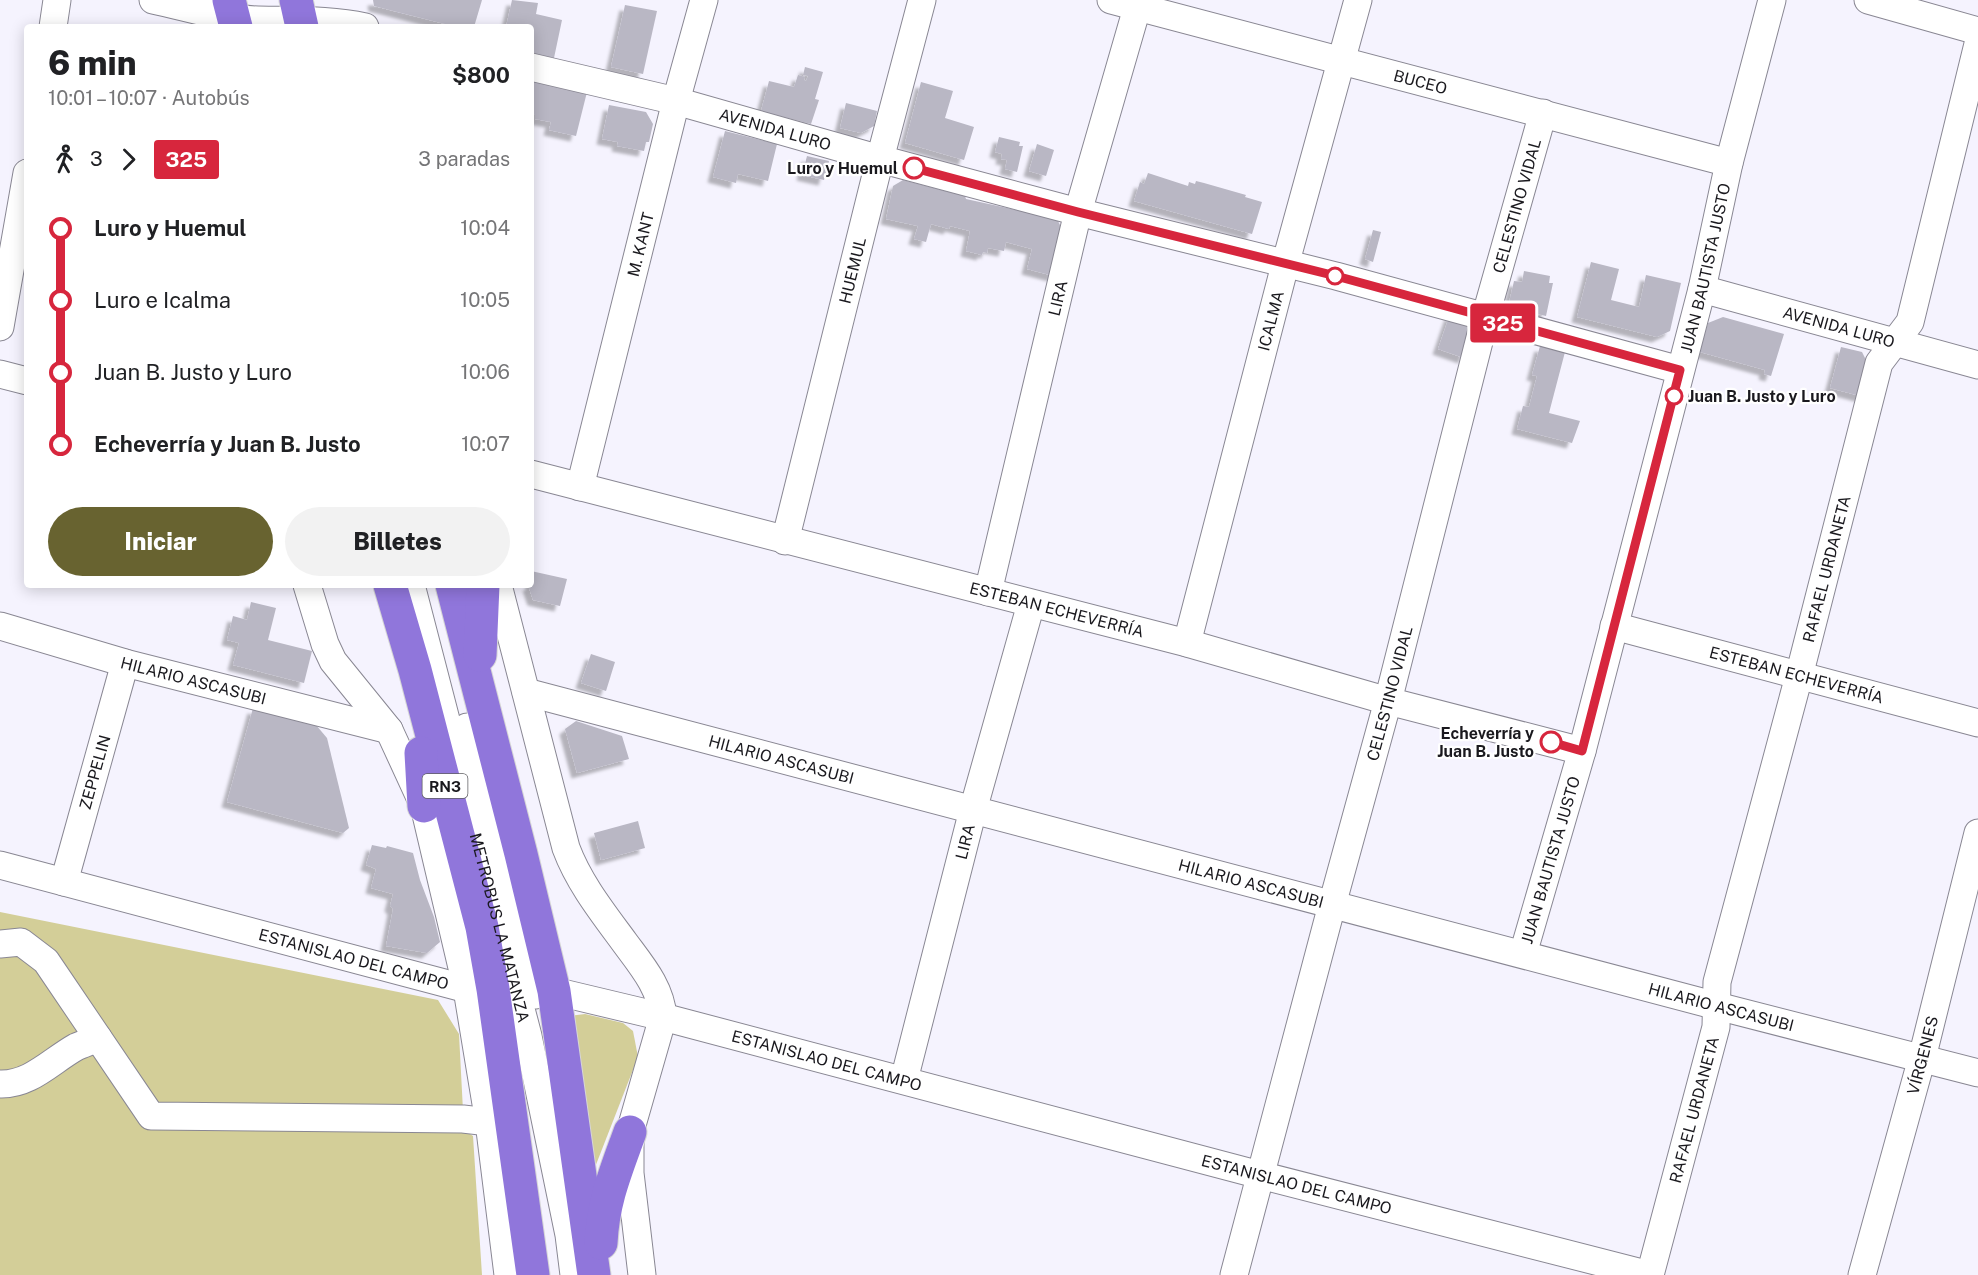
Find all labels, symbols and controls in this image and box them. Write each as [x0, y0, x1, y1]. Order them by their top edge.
text: 6 min [48, 44, 137, 82]
text: $800 [452, 62, 510, 88]
street label: BUCEO [1392, 65, 1449, 98]
text: 10:01 – 10:07 · Autobús [48, 86, 250, 110]
street label: AVENIDA LURO [717, 104, 833, 154]
street label: CELESTINO VIDAL [1489, 136, 1545, 275]
icon: walk [48, 143, 81, 176]
icon: forward [112, 143, 145, 176]
text: 3 [90, 147, 103, 171]
text: 325 [166, 147, 207, 172]
text: 3 paradas [418, 147, 510, 171]
marker: Luro y Huemul [903, 157, 925, 179]
place label: Luro y Huemul [787, 159, 898, 178]
street label: JUAN BAUTISTA JUSTO [1676, 181, 1734, 355]
street label: M. KANT [623, 210, 658, 279]
text: Luro y Huemul [94, 215, 247, 241]
text: 10:04 [460, 216, 510, 240]
street label: HUEMUL [835, 235, 870, 306]
unlabelled marker [1326, 267, 1344, 285]
street label: LIRA [1044, 278, 1071, 318]
text: Luro e Icalma [94, 287, 231, 313]
text: 10:05 [460, 288, 510, 312]
street label: ICALMA [1254, 288, 1287, 353]
street label: AVENIDA LURO [1781, 302, 1897, 351]
line badge: 325 [1468, 304, 1538, 342]
text: 325 [1482, 311, 1524, 336]
text: Juan B. Justo y Luro [94, 359, 292, 385]
text: 10:06 [461, 360, 510, 384]
marker: Juan B. Justo y Luro [1665, 387, 1683, 405]
place label: Juan B. Justo y Luro [1688, 387, 1836, 406]
text: Echeverría y Juan B. Justo [94, 431, 361, 457]
text: 10:07 [461, 432, 510, 456]
street label: RAFAEL URDANETA [1798, 493, 1854, 644]
button: Iniciar [48, 507, 273, 576]
button: Billetes [285, 507, 510, 576]
street label: ESTEBAN ECHEVERRÍA [968, 578, 1146, 641]
street label: CELESTINO VIDAL [1363, 624, 1416, 763]
street label: ESTEBAN ECHEVERRÍA [1707, 642, 1886, 707]
street label: HILARIO ASCASUBI [119, 653, 268, 708]
place label: Echeverría y Juan B. Justo [1437, 724, 1534, 761]
street label: HILARIO ASCASUBI [707, 731, 856, 788]
marker: Echeverría y Juan B. Justo [1540, 731, 1562, 753]
street label: ZEPPELIN [75, 733, 114, 812]
road number: RN3 [422, 774, 468, 798]
street label: JUAN BAUTISTA JUSTO [1517, 774, 1584, 946]
street label: LIRA [951, 822, 979, 861]
street label: METROBUS LA MATANZA [466, 831, 534, 1024]
street label: HILARIO ASCASUBI [1176, 855, 1326, 911]
street label: ESTANISLAO DEL CAMPO [257, 925, 451, 993]
street label: HILARIO ASCASUBI [1646, 979, 1796, 1035]
street label: VÍRGENES [1903, 1014, 1942, 1097]
street label: ESTANISLAO DEL CAMPO [730, 1026, 924, 1095]
street label: RAFAEL URDANETA [1665, 1034, 1723, 1185]
street label: ESTANISLAO DEL CAMPO [1199, 1150, 1394, 1218]

